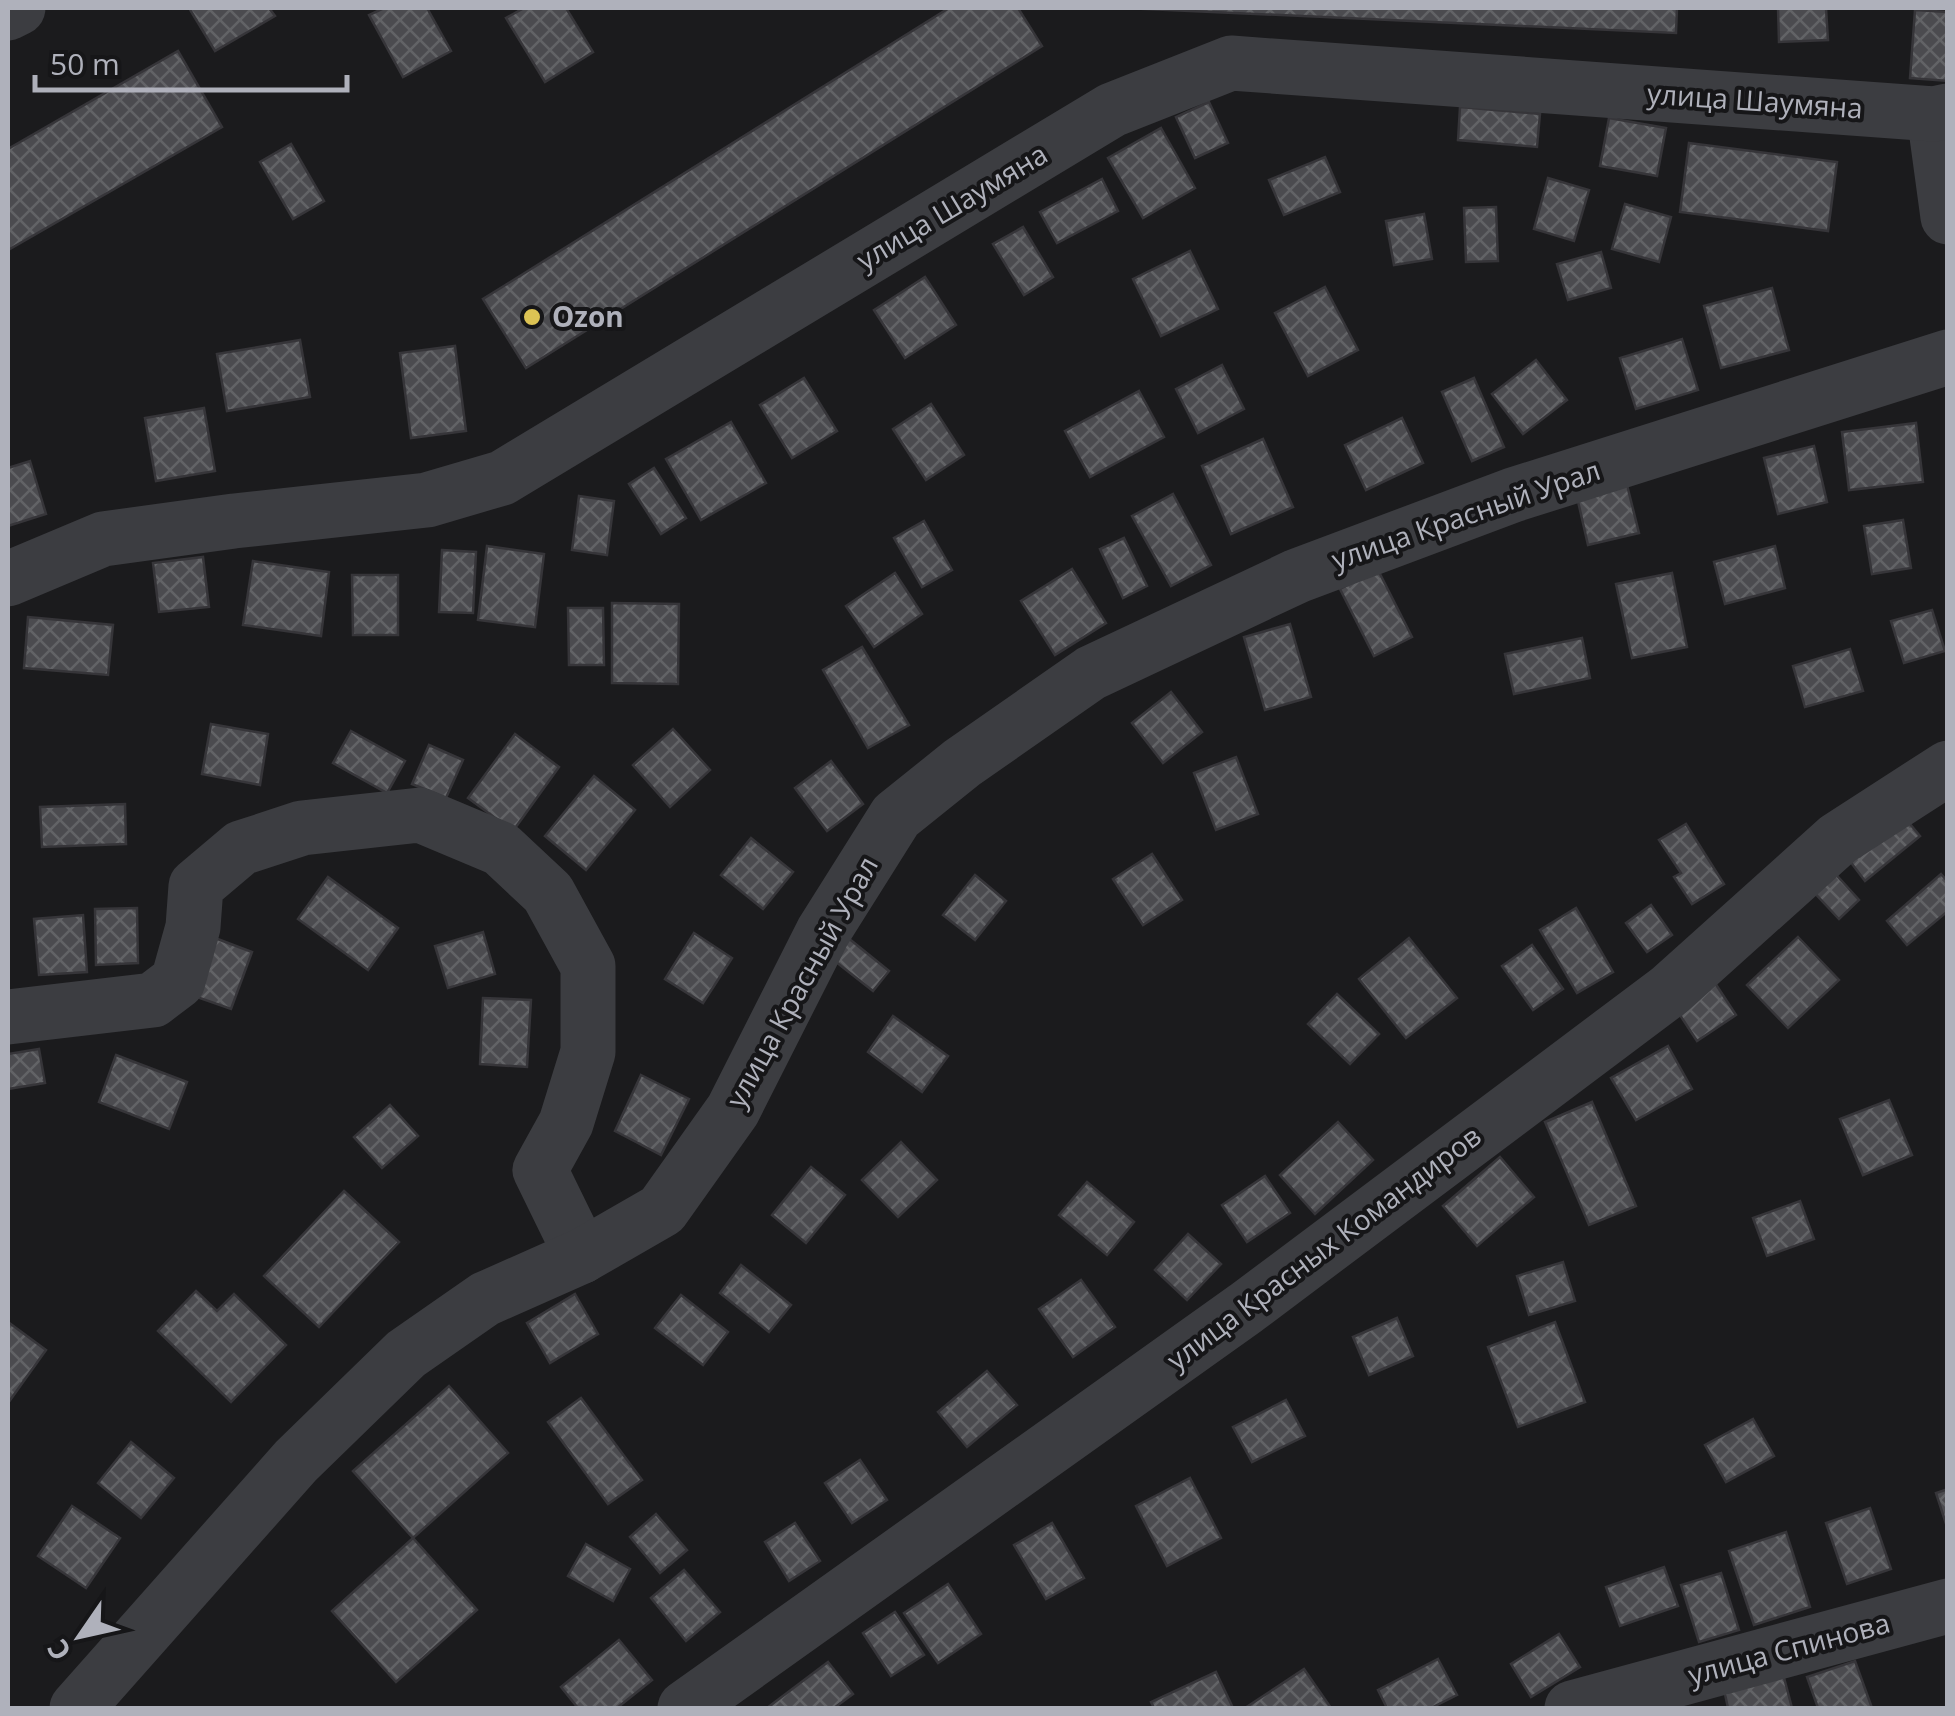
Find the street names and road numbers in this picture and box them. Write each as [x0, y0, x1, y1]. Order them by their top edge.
street label: улица Шаумяна [1646, 74, 1864, 126]
street label: улица Шаумяна [849, 134, 1054, 278]
street label: улица Красный Урал [1326, 450, 1605, 578]
street label: улица Красный Урал [716, 849, 886, 1114]
street label: улица Красных Командиров [1159, 1116, 1488, 1378]
street label: улица Спинова [1684, 1603, 1894, 1693]

